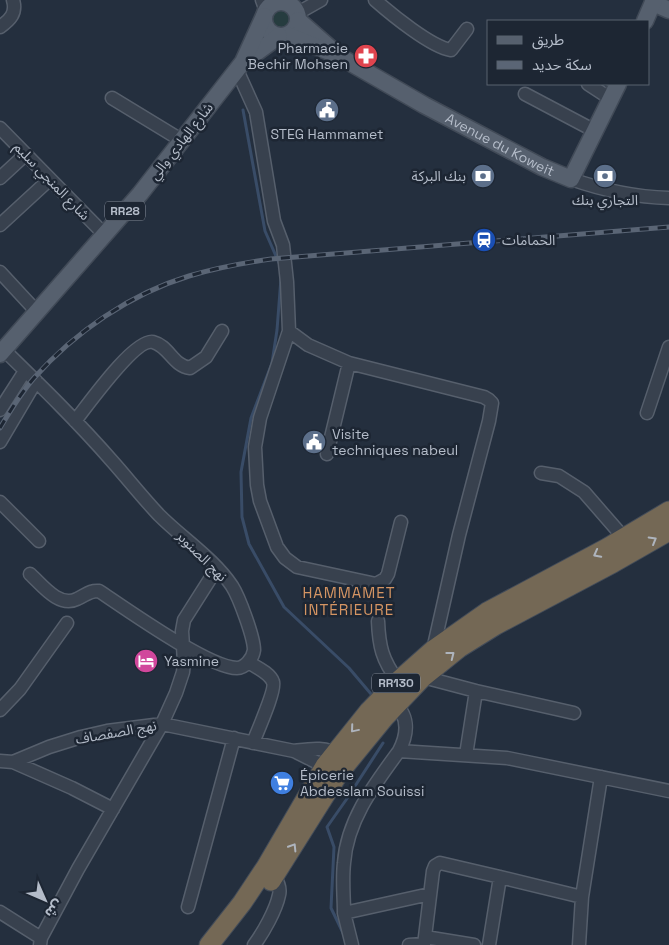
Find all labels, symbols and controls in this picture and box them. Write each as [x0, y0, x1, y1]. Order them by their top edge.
legend [487, 20, 649, 85]
text: طريق [532, 30, 564, 50]
place label: Pharmacie Bechir Mohsen [248, 39, 348, 73]
pharmacy icon: Pharmacie Bechir Mohsen [353, 43, 379, 69]
text: سكة حديد [532, 55, 592, 74]
public building icon: STEG Hammamet [314, 97, 340, 123]
street label: شارع الهادي والي [145, 99, 219, 185]
street label: Avenue du Koweit [442, 109, 557, 180]
place label: STEG Hammamet [271, 125, 383, 143]
street label: شارع المنجي سليم [9, 138, 94, 225]
bank icon: بنك البركة [470, 163, 496, 189]
bank icon: التجاري بنك [592, 163, 618, 189]
place label: بنك البركة [412, 167, 466, 185]
place label: التجاري بنك [572, 191, 638, 211]
road number: RR28 [105, 202, 145, 220]
station icon: الحمامات [471, 227, 497, 253]
place label: الحمامات [502, 231, 555, 249]
place label: Visite techniques nabeul [332, 425, 458, 459]
public building icon: Visite techniques nabeul [301, 429, 327, 455]
street label: نهج الصنوبر [171, 526, 231, 587]
one-way arrow [647, 537, 656, 547]
one-way arrow [593, 548, 602, 558]
district label: HAMMAMET INTÉRIEURE [303, 583, 395, 619]
hotel icon: Yasmine [133, 648, 159, 674]
place label: Yasmine [164, 652, 219, 670]
one-way arrow [445, 653, 454, 661]
road number: RR130 [372, 674, 420, 692]
street label: نهج الصفصاف [74, 716, 158, 750]
one-way arrow [351, 723, 359, 732]
place label: Épicerie Abdesslam Souissi [300, 766, 424, 800]
supermarket icon: Épicerie Abdesslam Souissi [269, 770, 295, 796]
one-way arrow [287, 843, 296, 852]
north arrow [20, 875, 70, 925]
text: ش [41, 896, 67, 922]

